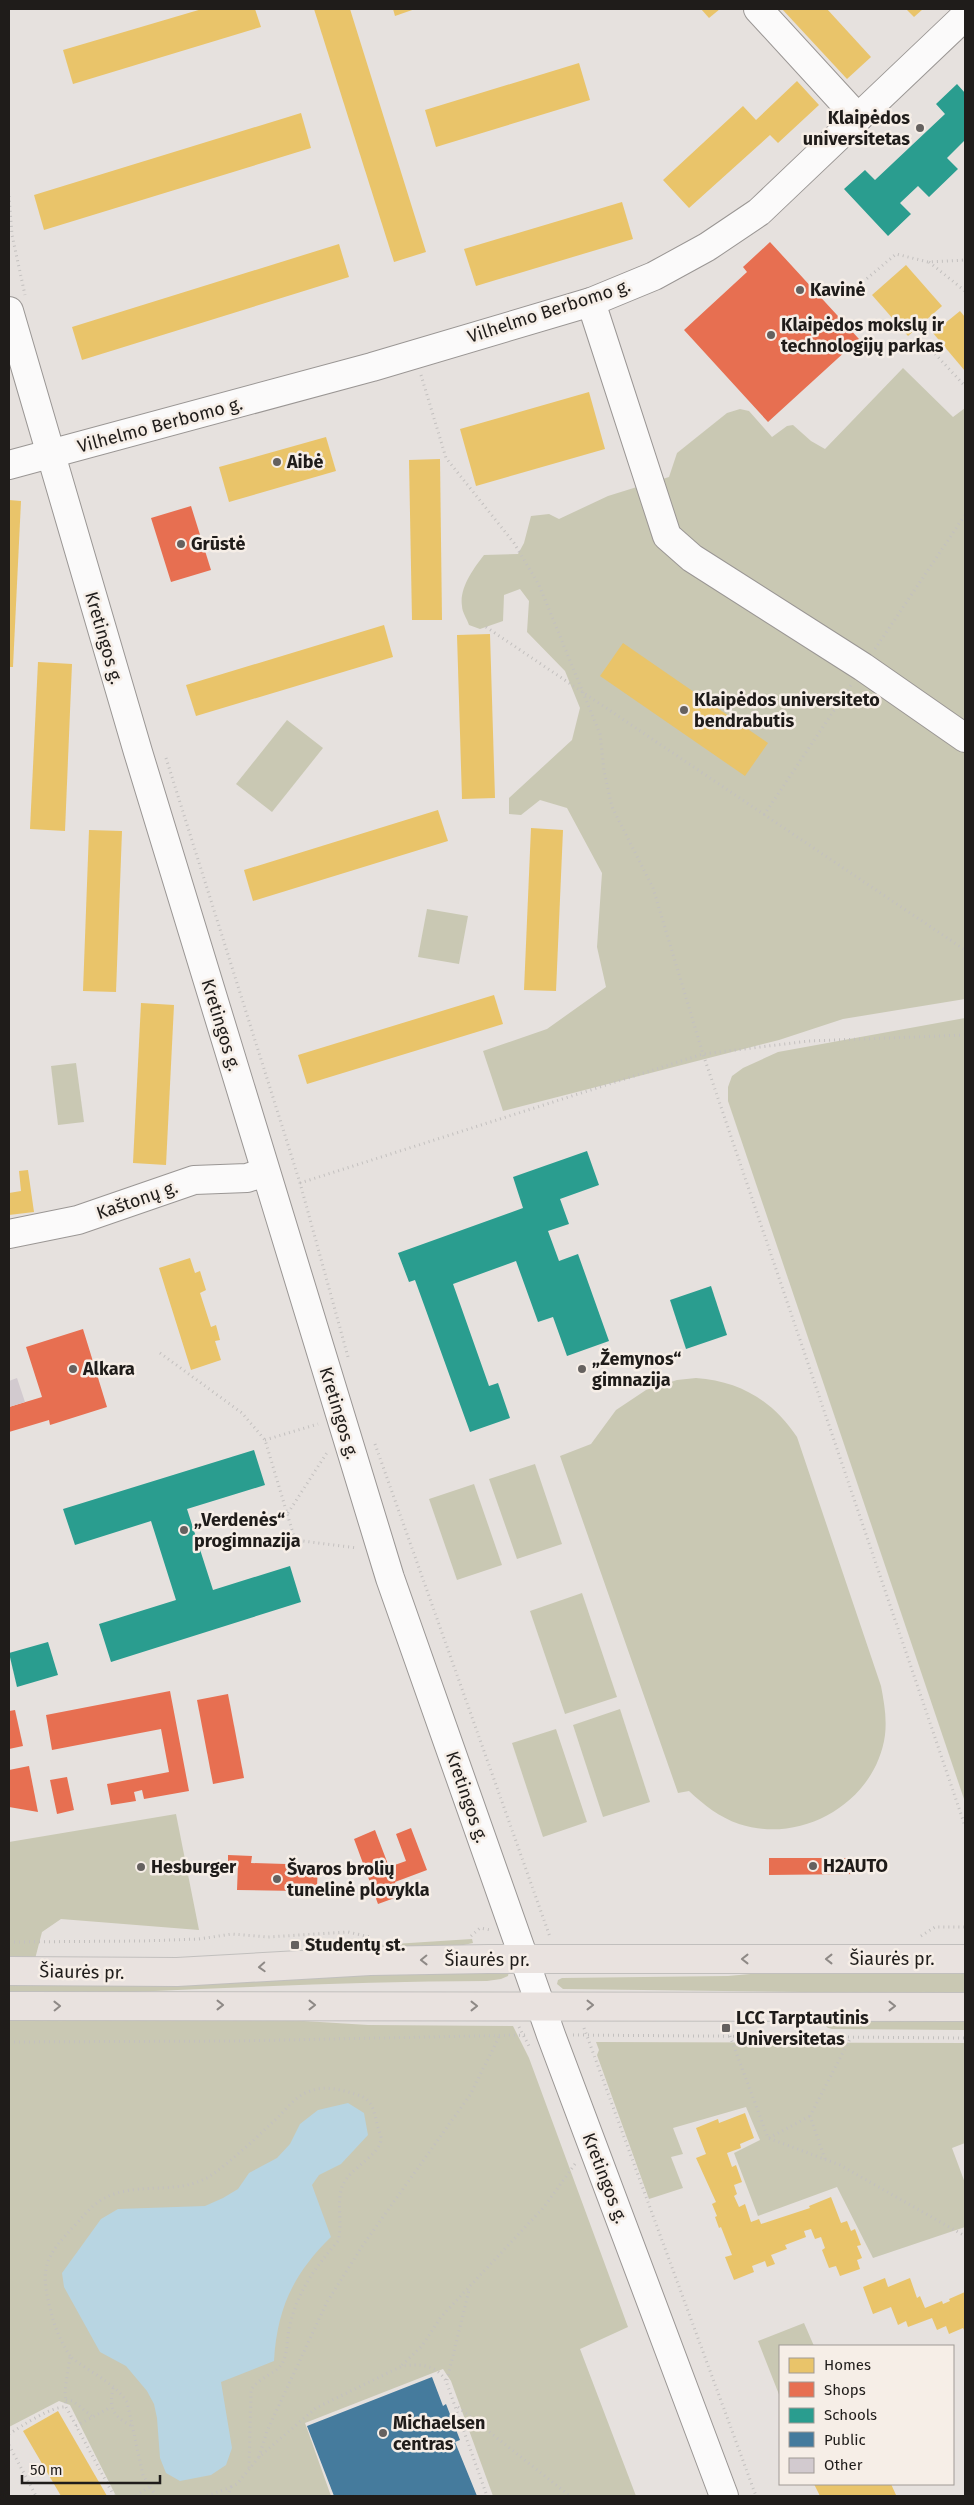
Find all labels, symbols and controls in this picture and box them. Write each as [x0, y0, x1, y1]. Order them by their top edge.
place label: Klaipėdos universitetas [803, 107, 910, 150]
marker: Klaipėdos universitetas [914, 122, 926, 134]
street label: Vilhelmo Berbomo g. [465, 274, 633, 348]
place label: Kavinė [810, 279, 866, 301]
marker: Kavinė [794, 284, 806, 296]
place label: Klaipėdos mokslų ir technologijų parkas [781, 314, 945, 357]
marker: Klaipėdos mokslų ir technologijų parkas [765, 329, 777, 341]
street label: Vilhelmo Berbomo g. [75, 392, 245, 458]
place label: Aibė [286, 451, 323, 473]
marker: Aibė [271, 456, 283, 468]
place label: Grūstė [191, 533, 245, 555]
marker: Grūstė [175, 538, 187, 550]
street label: Kretingos g. [80, 589, 128, 687]
place label: Klaipėdos universiteto bendrabutis [694, 689, 880, 732]
marker: Klaipėdos universiteto bendrabutis [678, 704, 690, 716]
street label: Kretingos g. [197, 976, 245, 1074]
street label: Kaštonų g. [93, 1176, 181, 1224]
place label: „Žemynos“ gimnazija [592, 1347, 681, 1391]
place label: Alkara [82, 1358, 135, 1380]
marker: Alkara [67, 1363, 79, 1375]
marker: „Žemynos“ gimnazija [576, 1363, 588, 1375]
street label: Kretingos g. [315, 1364, 363, 1462]
place label: „Verdenės“ progimnazija [194, 1509, 301, 1552]
marker: „Verdenės“ progimnazija [178, 1524, 190, 1536]
street label: Kretingos g. [441, 1748, 493, 1846]
place label: H2AUTO [823, 1855, 888, 1877]
place label: Hesburger [151, 1856, 237, 1878]
place label: Švaros brolių tunelinė plovykla [287, 1857, 430, 1901]
marker: H2AUTO [807, 1860, 819, 1872]
marker: Hesburger [135, 1861, 147, 1873]
marker: Švaros brolių tunelinė plovykla [271, 1873, 283, 1885]
place label: Studentų st. [305, 1934, 405, 1956]
marker: Studentų st. [289, 1939, 301, 1951]
street label: Šiaurės pr. [849, 1948, 935, 1970]
street label: Šiaurės pr. [444, 1949, 530, 1971]
one-way arrow [741, 1954, 748, 1964]
one-way arrow [825, 1954, 832, 1964]
one-way arrow [420, 1955, 428, 1965]
street label: Šiaurės pr. [39, 1960, 125, 1984]
one-way arrow [257, 1962, 265, 1973]
one-way arrow [216, 2000, 224, 2010]
one-way arrow [308, 2000, 316, 2010]
one-way arrow [586, 2000, 594, 2010]
one-way arrow [54, 2001, 62, 2011]
one-way arrow [471, 2001, 479, 2011]
one-way arrow [889, 2001, 897, 2012]
place label: LCC Tarptautinis Universitetas [736, 2007, 869, 2050]
marker: LCC Tarptautinis Universitetas [720, 2022, 732, 2034]
street label: Kretingos g. [578, 2130, 632, 2226]
legend [779, 2345, 954, 2485]
text: Homes [824, 2356, 871, 2374]
text: Shops [824, 2381, 866, 2399]
text: Schools [824, 2406, 877, 2424]
place label: Michaelsen centras [393, 2412, 485, 2455]
marker: Michaelsen centras [377, 2427, 389, 2439]
text: Public [824, 2431, 866, 2449]
scale bar [22, 2452, 160, 2484]
text: Other [824, 2456, 863, 2474]
text: 50 m [30, 2461, 63, 2479]

